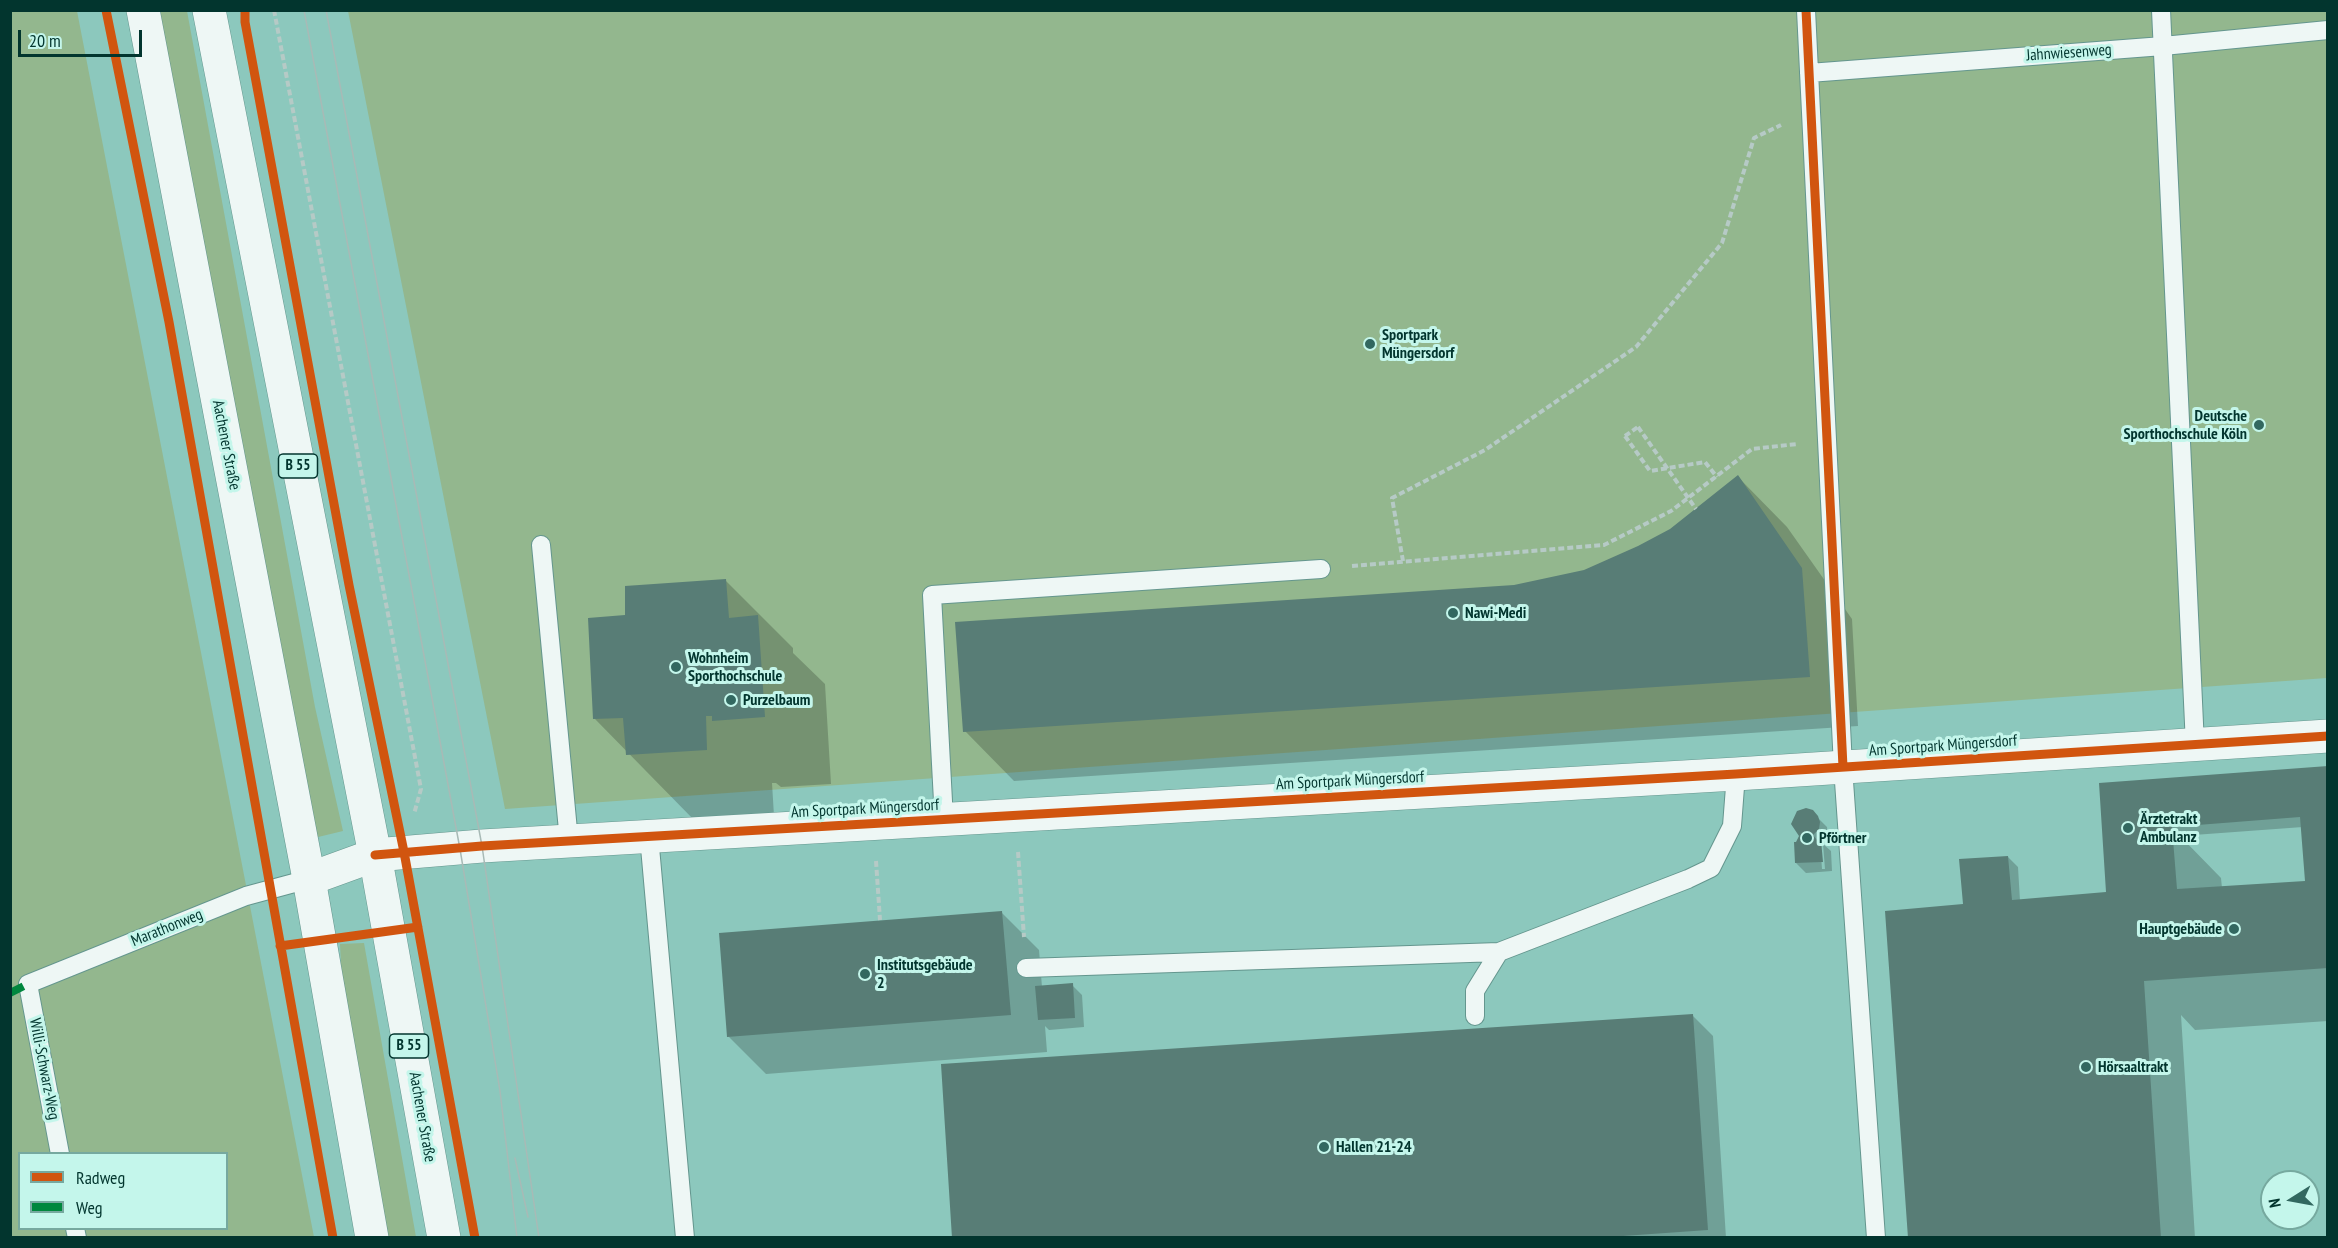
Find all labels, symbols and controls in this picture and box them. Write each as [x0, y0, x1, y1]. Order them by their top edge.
scale bar [21, 18, 146, 56]
text: 20 m [29, 29, 61, 52]
street label: Jahnwiesenweg [2026, 40, 2112, 66]
place label: Sportpark Müngersdorf [1382, 325, 1454, 363]
marker: Sportpark Müngersdorf [1363, 337, 1377, 351]
street label: Aachener Straße [208, 398, 244, 492]
place label: Deutsche Sporthochschule Köln [2123, 406, 2247, 444]
marker: Deutsche Sporthochschule Köln [2252, 418, 2266, 432]
road number: B 55 [278, 454, 318, 478]
place label: Nawi-Medi [1465, 603, 1526, 623]
marker: Nawi-Medi [1446, 606, 1460, 620]
place label: Wohnheim Sporthochschule [688, 648, 782, 686]
marker: Wohnheim Sporthochschule [669, 660, 683, 674]
place label: Purzelbaum [743, 690, 810, 710]
marker: Purzelbaum [724, 693, 738, 707]
street label: Am Sportpark Müngersdorf [1868, 731, 2018, 761]
street label: Am Sportpark Müngersdorf [1275, 768, 1425, 794]
street label: Am Sportpark Müngersdorf [790, 796, 940, 822]
place label: Ärztetrakt Ambulanz [2140, 809, 2197, 847]
marker: Ärztetrakt Ambulanz [2121, 821, 2135, 835]
place label: Pförtner [1819, 828, 1866, 848]
marker: Pförtner [1800, 831, 1814, 845]
street label: Marathonweg [128, 905, 206, 951]
place label: Hauptgebäude [2139, 919, 2222, 939]
marker: Hauptgebäude [2227, 922, 2241, 936]
place label: Institutsgebäude 2 [877, 955, 973, 993]
marker: Institutsgebäude 2 [858, 967, 872, 981]
street label: Willi-Schwarz-Weg [25, 1017, 63, 1121]
road number: B 55 [390, 1034, 428, 1058]
place label: Hörsaaltrakt [2098, 1057, 2168, 1077]
marker: Hörsaaltrakt [2079, 1060, 2093, 1074]
street label: Aachener Straße [405, 1070, 439, 1164]
place label: Hallen 21-24 [1336, 1137, 1412, 1157]
marker: Hallen 21-24 [1317, 1140, 1331, 1154]
legend [18, 1152, 228, 1230]
text: Radweg [76, 1166, 125, 1189]
north arrow [2260, 1170, 2320, 1230]
text: Weg [76, 1196, 103, 1219]
text: N [2264, 1197, 2285, 1209]

